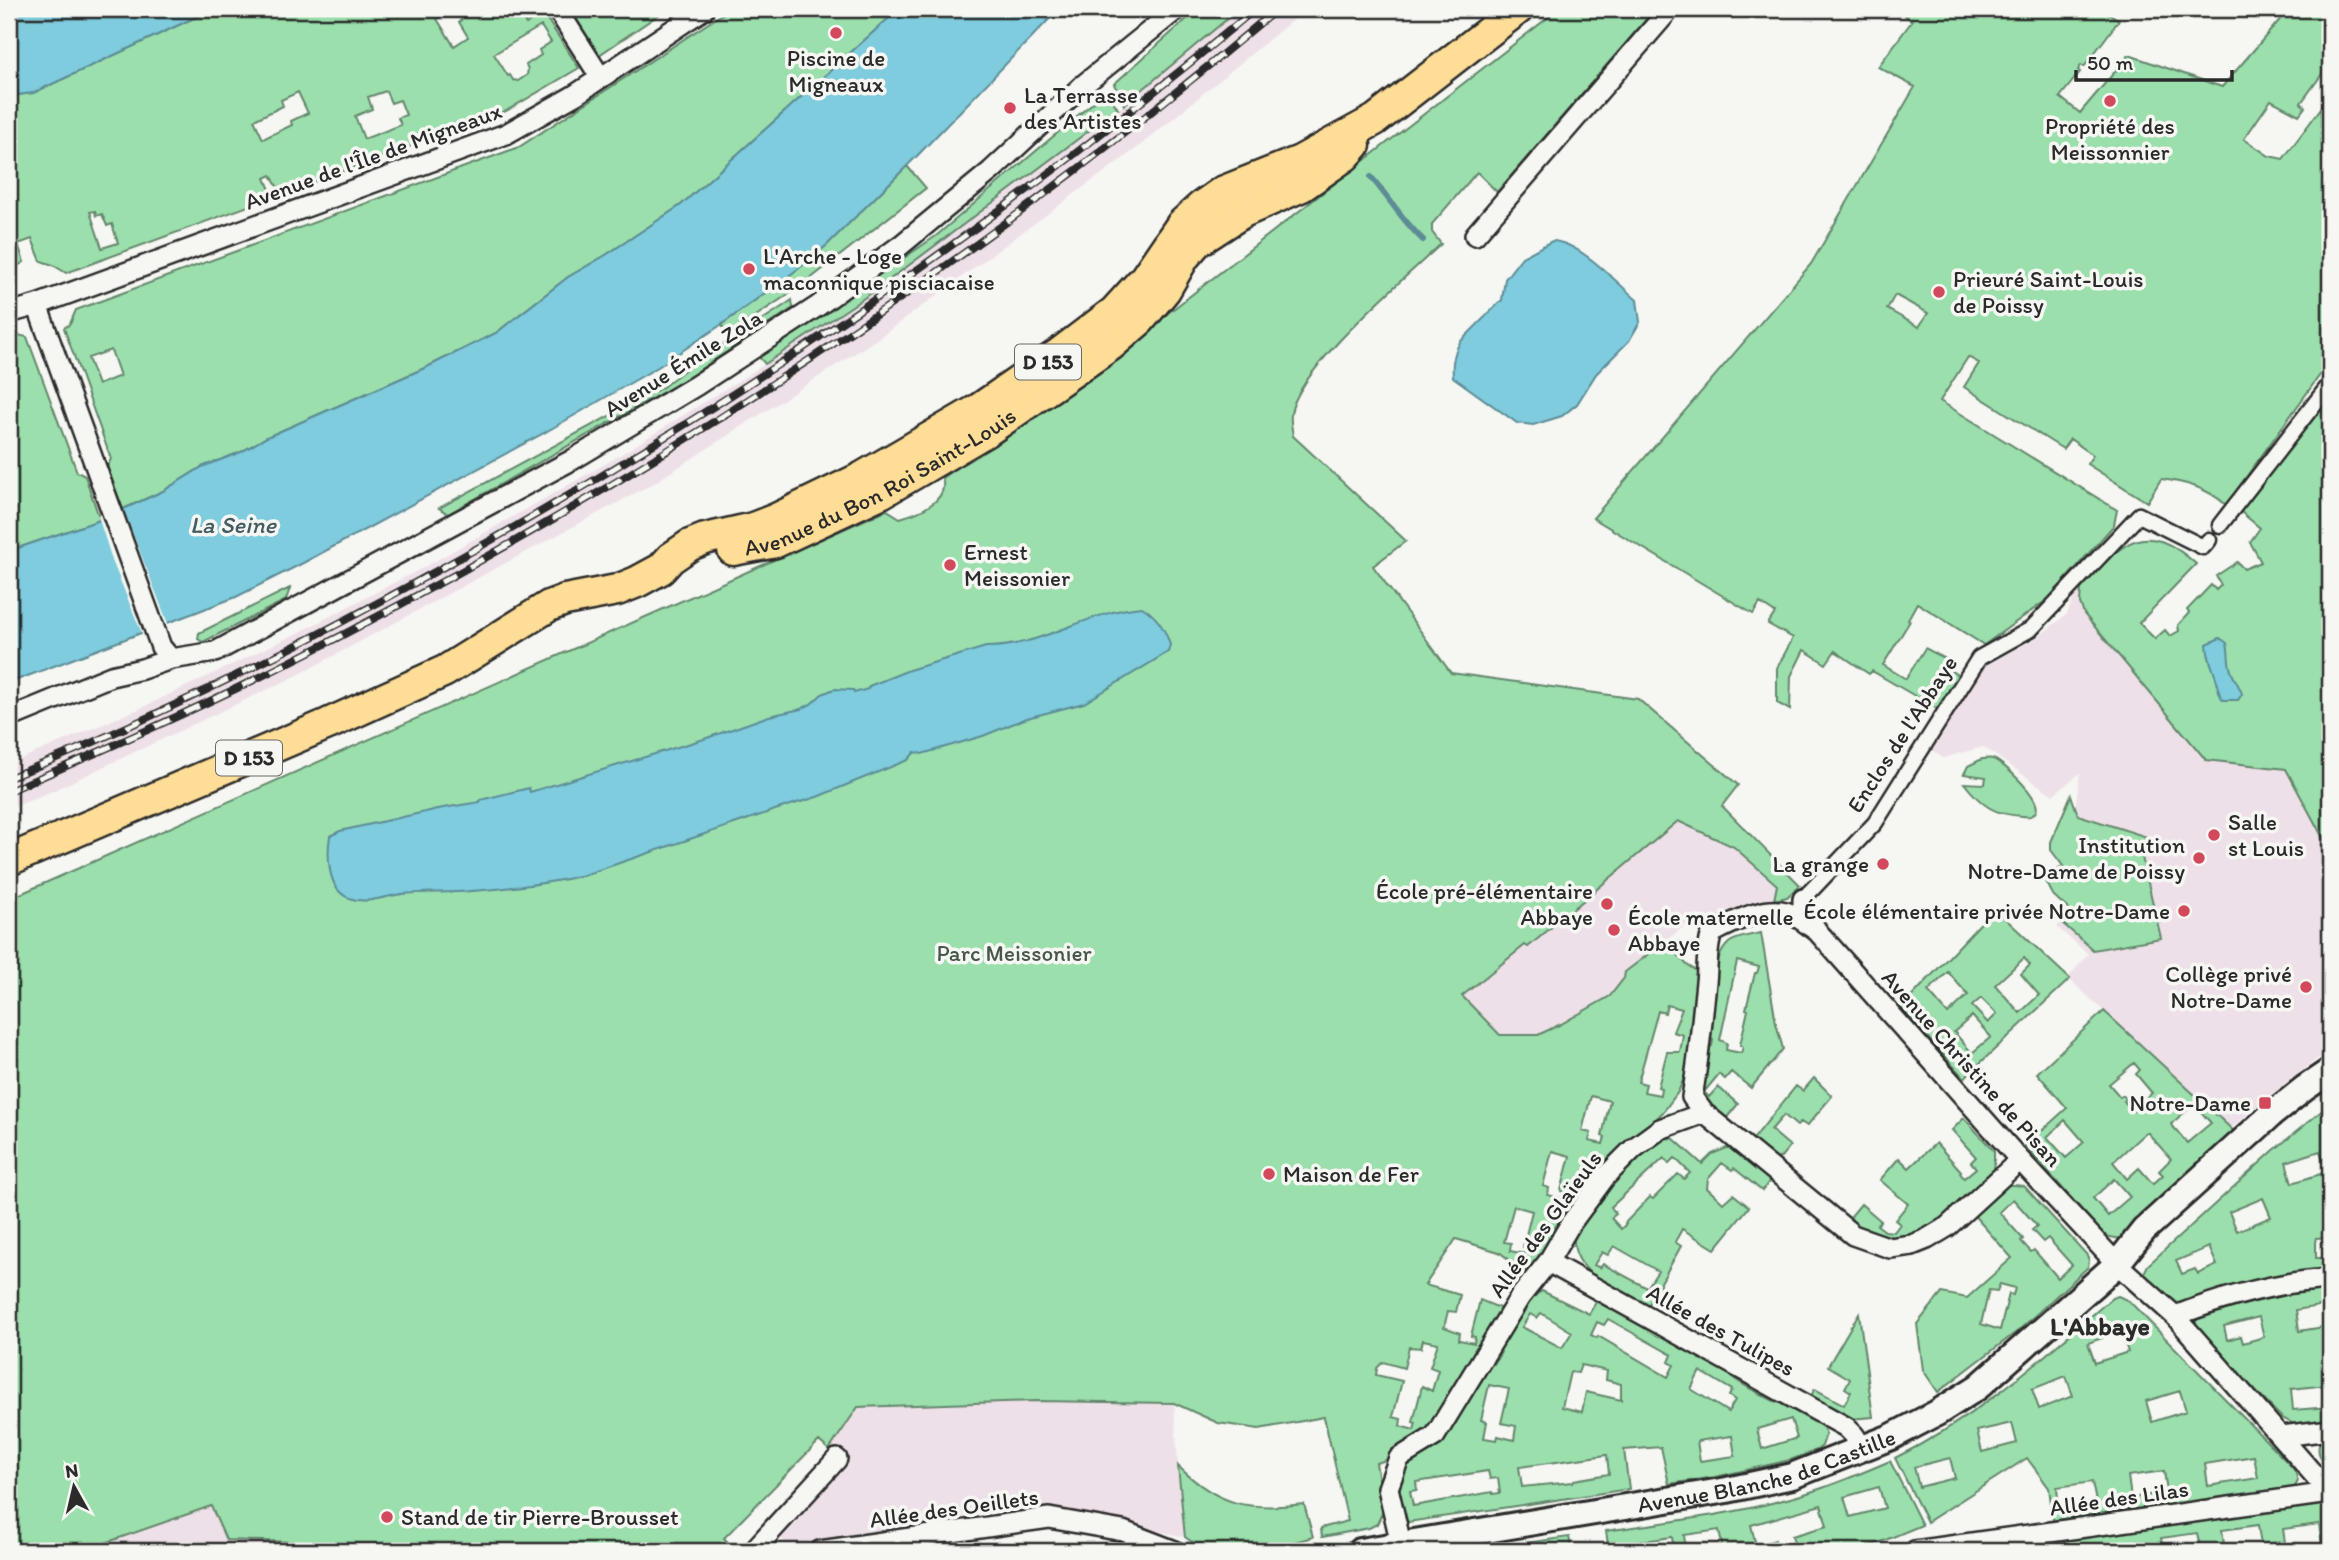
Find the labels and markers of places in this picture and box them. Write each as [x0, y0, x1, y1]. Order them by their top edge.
marker: Piscine de Migneaux [828, 25, 844, 41]
place label: Piscine de Migneaux [787, 44, 885, 98]
place label: La Terrasse des Artistes [1024, 81, 1142, 135]
marker: Propriété des Meissonnier [2102, 93, 2118, 109]
marker: La Terrasse des Artistes [1002, 100, 1018, 116]
place label: Propriété des Meissonnier [2045, 112, 2175, 166]
place label: L'Arche - Loge maconnique pisciacaise [763, 242, 995, 296]
marker: L'Arche - Loge maconnique pisciacaise [741, 261, 757, 277]
place label: Prieuré Saint-Louis de Poissy [1953, 265, 2144, 319]
marker: Prieuré Saint-Louis de Poissy [1931, 284, 1947, 300]
place label: Ernest Meissonier [964, 538, 1070, 592]
marker: Ernest Meissonier [942, 557, 958, 573]
place label: Salle st Louis [2228, 808, 2304, 862]
marker: Salle st Louis [2206, 827, 2222, 843]
place label: Institution Notre-Dame de Poissy [1967, 831, 2185, 885]
place label: La grange [1773, 850, 1869, 878]
marker: Institution Notre-Dame de Poissy [2191, 850, 2207, 866]
marker: La grange [1875, 856, 1891, 872]
place label: École pré-élémentaire Abbaye [1376, 877, 1593, 931]
marker: École pré-élémentaire Abbaye [1599, 896, 1615, 912]
place label: École élémentaire privée Notre-Dame [1804, 897, 2170, 925]
place label: École maternelle Abbaye [1628, 903, 1794, 957]
marker: École élémentaire privée Notre-Dame [2176, 903, 2192, 919]
marker: École maternelle Abbaye [1606, 922, 1622, 938]
place label: Collège privé Notre-Dame [2165, 960, 2292, 1014]
marker: Collège privé Notre-Dame [2298, 979, 2314, 995]
place label: Notre-Dame [2130, 1089, 2251, 1117]
marker: Notre-Dame [2257, 1095, 2273, 1111]
place label: Maison de Fer [1283, 1160, 1419, 1188]
marker: Maison de Fer [1261, 1166, 1277, 1182]
place label: Stand de tir Pierre-Brousset [401, 1503, 679, 1531]
marker: Stand de tir Pierre-Brousset [379, 1509, 395, 1525]

